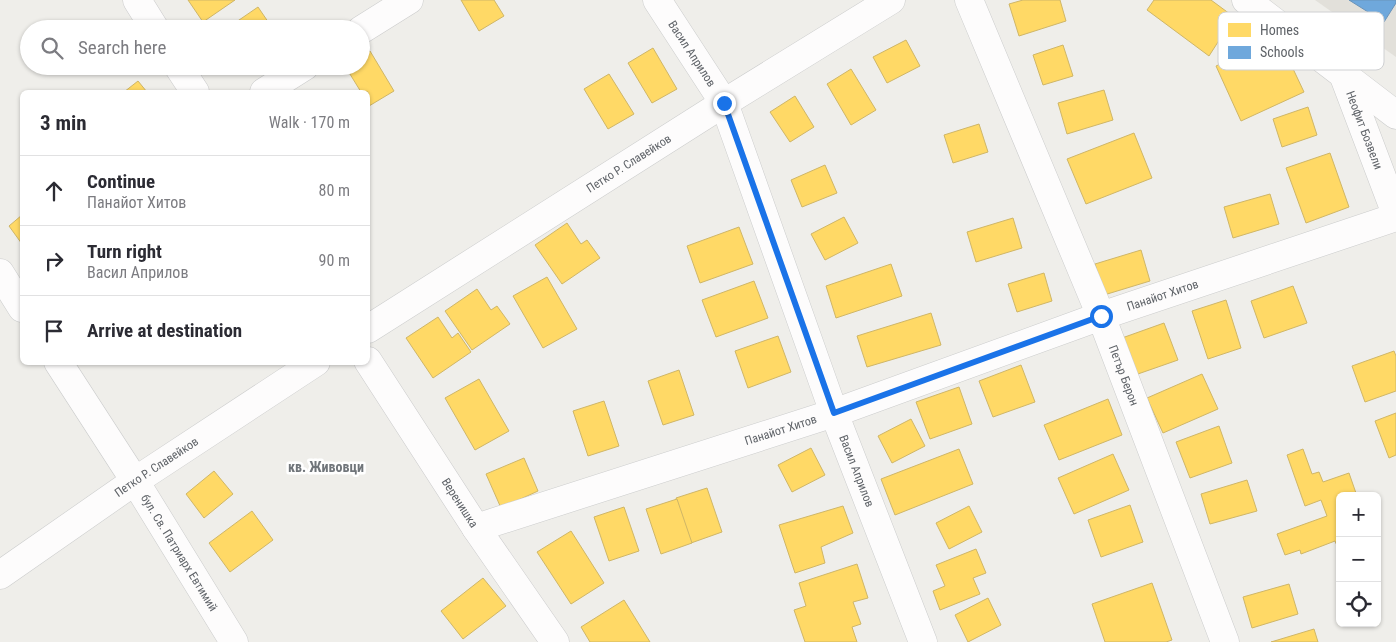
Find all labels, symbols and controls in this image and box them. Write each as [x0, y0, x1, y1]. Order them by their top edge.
legend [1218, 12, 1384, 70]
street label: Васил Априлов [665, 18, 719, 89]
search box [20, 20, 370, 75]
text: Homes [1260, 22, 1299, 38]
icon: search [38, 34, 66, 62]
text: Search here [78, 36, 166, 59]
text: Schools [1260, 44, 1304, 60]
street label: Неофит Бозвели [1343, 89, 1385, 171]
route end [713, 92, 736, 115]
text: 3 min [40, 111, 87, 135]
text: Walk · 170 m [269, 113, 350, 132]
street label: Петко Р. Славейков [584, 131, 674, 195]
text: Continue [87, 170, 155, 193]
icon: ahead [40, 177, 68, 205]
text: 80 m [318, 181, 350, 200]
text: Панайот Хитов [87, 193, 186, 212]
text: Turn right [87, 240, 162, 263]
icon: right [40, 247, 68, 275]
text: 90 m [318, 251, 350, 270]
text: Васил Априлов [87, 263, 188, 282]
street label: Панайот Хитов [1125, 277, 1200, 314]
route start [1090, 305, 1113, 328]
icon: arrive [40, 317, 68, 345]
text: Arrive at destination [87, 319, 242, 342]
street label: Петър Берон [1106, 343, 1141, 408]
street label: Панайот Хитов [743, 412, 818, 448]
street label: Васил Априлов [836, 433, 877, 509]
street label: Петко Р. Славейков [112, 434, 201, 500]
district label: кв. Живовци [288, 459, 364, 475]
street label: Веренишка [439, 476, 481, 530]
street label: бул. Св. Патриарх Евтимий [138, 492, 220, 614]
map controls [1336, 492, 1381, 627]
button: + [1336, 492, 1381, 537]
button: − [1336, 537, 1381, 582]
button: locate [1336, 582, 1381, 627]

